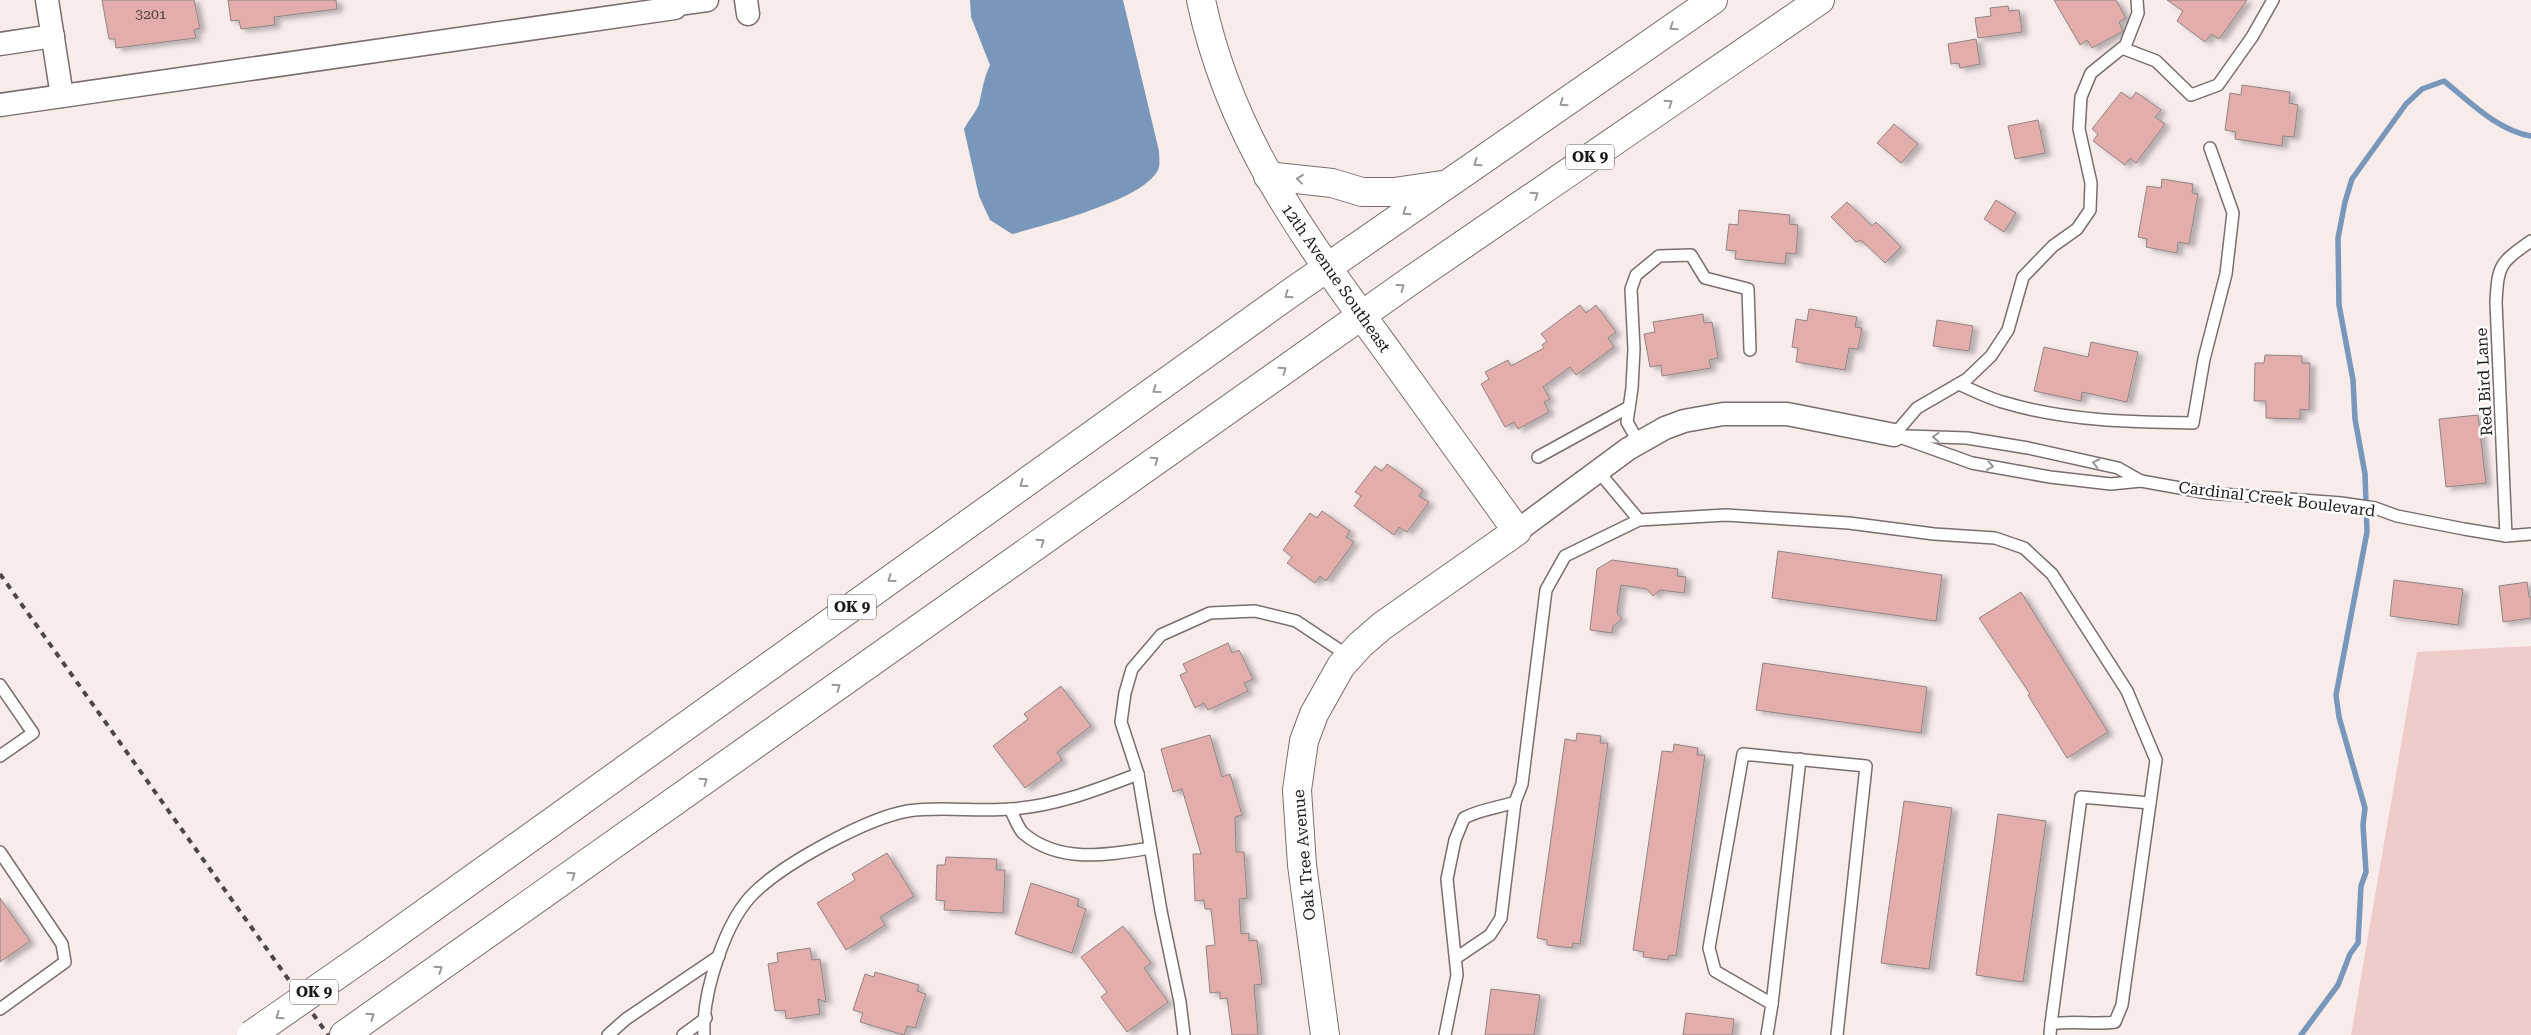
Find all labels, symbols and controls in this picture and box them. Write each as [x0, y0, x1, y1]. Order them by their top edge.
house number: 3201 [135, 6, 167, 22]
one-way arrow [1669, 21, 1679, 30]
one-way arrow [1559, 97, 1569, 106]
one-way arrow [1663, 100, 1673, 109]
road number: OK 9 [1566, 144, 1614, 170]
one-way arrow [1473, 157, 1483, 166]
one-way arrow [1296, 174, 1304, 185]
one-way arrow [1529, 192, 1539, 201]
street label: 12th Avenue Southeast [1277, 200, 1395, 356]
one-way arrow [1403, 206, 1412, 215]
one-way arrow [1395, 284, 1405, 293]
one-way arrow [1284, 289, 1293, 298]
street label: Red Bird Lane [2472, 327, 2496, 437]
one-way arrow [1278, 367, 1287, 376]
one-way arrow [1152, 384, 1161, 393]
one-way arrow [1932, 432, 1940, 442]
one-way arrow [1149, 457, 1159, 466]
one-way arrow [2092, 458, 2101, 469]
one-way arrow [1986, 460, 1995, 470]
one-way arrow [1020, 478, 1029, 488]
street label: Cardinal Creek Boulevard [2178, 478, 2376, 520]
one-way arrow [1035, 539, 1044, 548]
one-way arrow [887, 573, 897, 582]
road number: OK 9 [828, 594, 876, 620]
one-way arrow [831, 684, 840, 693]
one-way arrow [698, 778, 708, 787]
street label: Oak Tree Avenue [1289, 788, 1319, 921]
one-way arrow [566, 872, 576, 881]
one-way arrow [433, 966, 442, 975]
road number: OK 9 [290, 980, 338, 1004]
one-way arrow [275, 1010, 285, 1019]
one-way arrow [365, 1013, 375, 1022]

